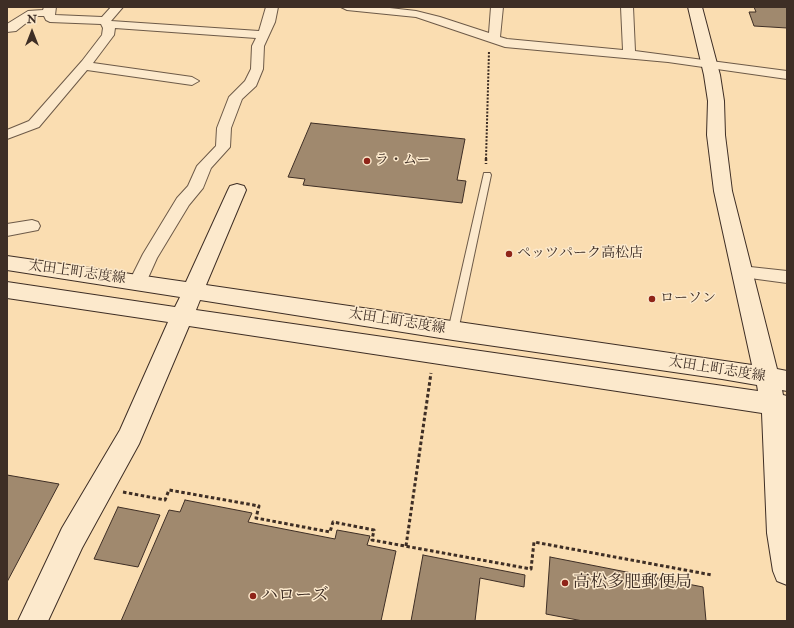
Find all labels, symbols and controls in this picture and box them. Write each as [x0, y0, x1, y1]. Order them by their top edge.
north arrow [12, 12, 52, 52]
text: N [27, 13, 37, 26]
place label: ラ・ムー [375, 153, 430, 169]
marker: ラ・ムー [362, 156, 372, 166]
place label: ペッツパーク高松店 [517, 246, 643, 262]
marker: ペッツパーク高松店 [504, 249, 514, 259]
street label: 太田上町志度線 [27, 258, 127, 288]
place label: ローソン [660, 291, 716, 307]
marker: ローソン [647, 294, 657, 304]
street label: 太田上町志度線 [347, 306, 447, 338]
street label: 太田上町志度線 [667, 354, 767, 386]
place label: 高松多肥郵便局 [573, 573, 692, 593]
marker: 高松多肥郵便局 [560, 578, 570, 588]
place label: ハローズ [261, 586, 329, 606]
marker: ハローズ [248, 591, 258, 601]

